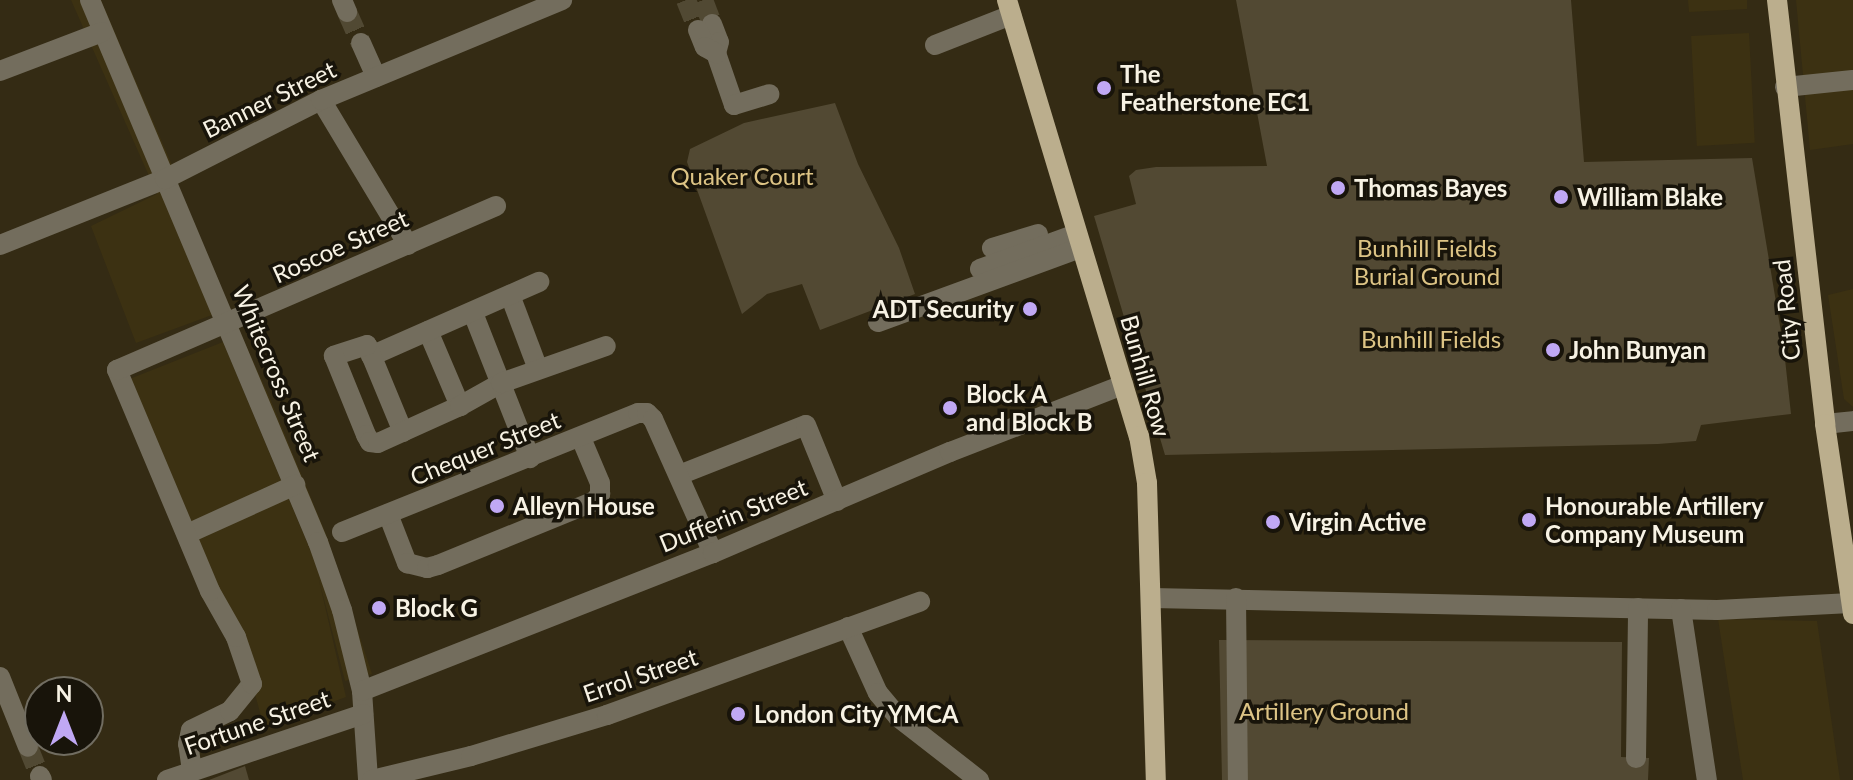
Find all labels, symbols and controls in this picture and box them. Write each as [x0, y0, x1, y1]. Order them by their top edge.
street label: Banner Street [198, 54, 340, 144]
place label: The Featherstone EC1 [1120, 60, 1310, 116]
marker: The Featherstone EC1 [1095, 79, 1113, 97]
park label: Quaker Court [670, 162, 814, 190]
place label: Thomas Bayes [1354, 174, 1507, 202]
marker: Thomas Bayes [1329, 179, 1347, 197]
place label: William Blake [1577, 183, 1723, 211]
marker: William Blake [1552, 188, 1570, 206]
street label: Roscoe Street [268, 203, 412, 289]
park label: Bunhill Fields Burial Ground [1354, 234, 1500, 290]
street label: City Road [1766, 258, 1806, 362]
street label: Whitecross Street [227, 281, 327, 465]
place label: ADT Security [872, 295, 1014, 323]
marker: ADT Security [1021, 300, 1039, 318]
street label: Bunhill Row [1115, 312, 1177, 440]
park label: Bunhill Fields [1361, 325, 1501, 353]
place label: John Bunyan [1569, 336, 1706, 364]
marker: John Bunyan [1544, 341, 1562, 359]
place label: Block A and Block B [966, 380, 1093, 436]
marker: Block A and Block B [941, 399, 959, 417]
street label: Chequer Street [406, 405, 564, 491]
street label: Dufferin Street [655, 472, 811, 558]
place label: Alleyn House [513, 492, 655, 520]
place label: Honourable Artillery Company Museum [1545, 492, 1764, 548]
marker: Alleyn House [488, 497, 506, 515]
place label: Virgin Active [1289, 508, 1427, 536]
marker: Honourable Artillery Company Museum [1520, 511, 1538, 529]
marker: Virgin Active [1264, 513, 1282, 531]
place label: Block G [395, 594, 478, 622]
marker: Block G [370, 599, 388, 617]
street label: Errol Street [579, 642, 701, 708]
north arrow [24, 676, 104, 756]
text: N [56, 680, 72, 707]
street label: Fortune Street [180, 684, 334, 760]
park label: Artillery Ground [1239, 697, 1409, 725]
place label: London City YMCA [754, 700, 960, 728]
marker: London City YMCA [729, 705, 747, 723]

